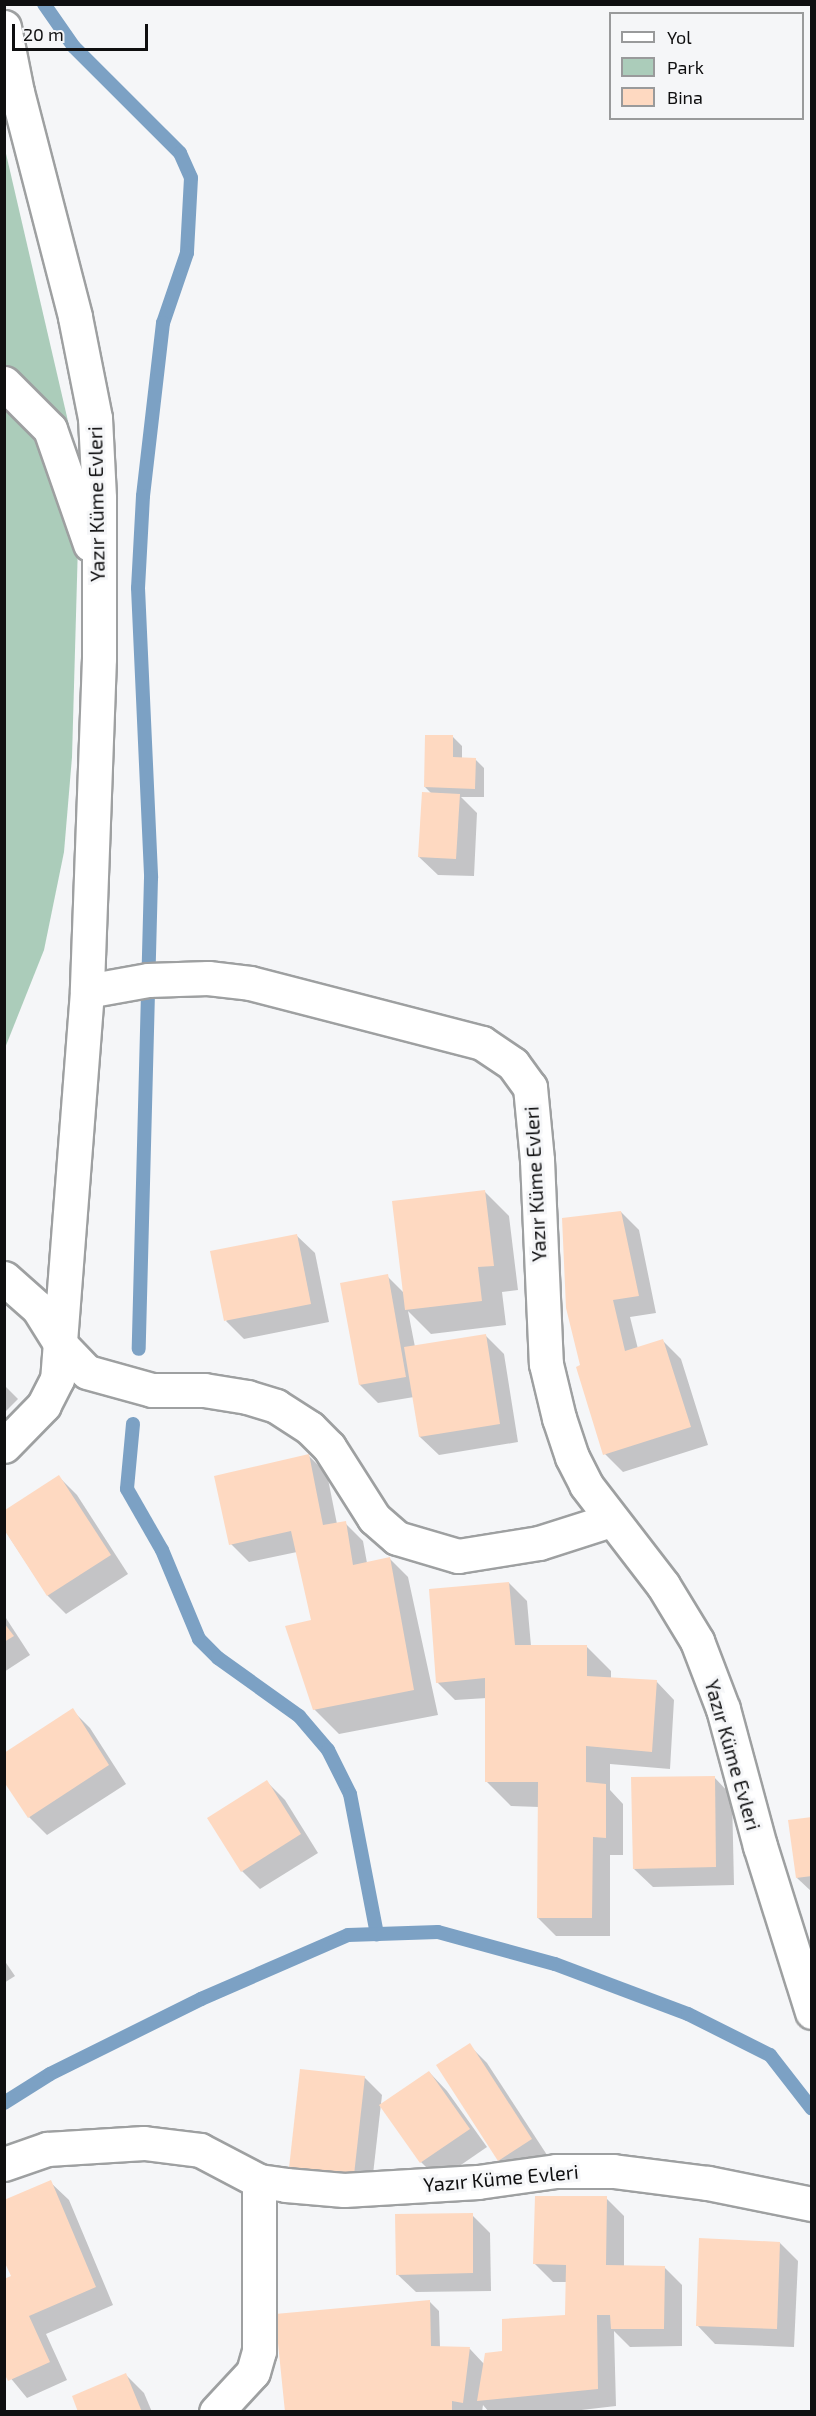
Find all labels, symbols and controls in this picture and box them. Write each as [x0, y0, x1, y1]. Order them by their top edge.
scale bar [15, 12, 152, 50]
legend [609, 12, 804, 120]
text: 20 m [23, 23, 64, 45]
text: Yol [667, 26, 692, 48]
text: Park [667, 56, 704, 78]
text: Bina [667, 86, 703, 108]
street label: Yazır Küme Evleri [83, 426, 109, 582]
street label: Yazır Küme Evleri [519, 1105, 551, 1263]
street label: Yazır Küme Evleri [700, 1677, 766, 1833]
street label: Yazır Küme Evleri [422, 2159, 580, 2197]

